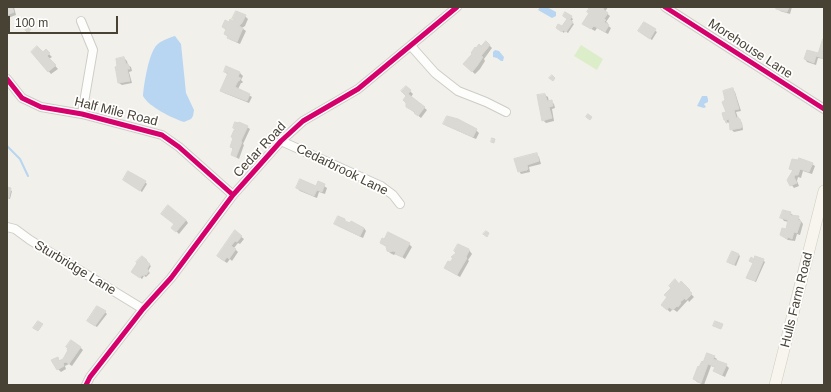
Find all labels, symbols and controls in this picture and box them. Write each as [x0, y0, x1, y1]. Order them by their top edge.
scale bar [10, 8, 120, 34]
text: 100 m [15, 16, 48, 30]
street label: Morehouse Lane [705, 16, 795, 82]
street label: Half Mile Road [73, 94, 159, 130]
street label: Cedar Road [230, 119, 290, 181]
street label: Cedarbrook Lane [293, 141, 391, 199]
street label: Sturbridge Lane [31, 237, 119, 299]
street label: Hulls Farm Road [778, 251, 816, 349]

